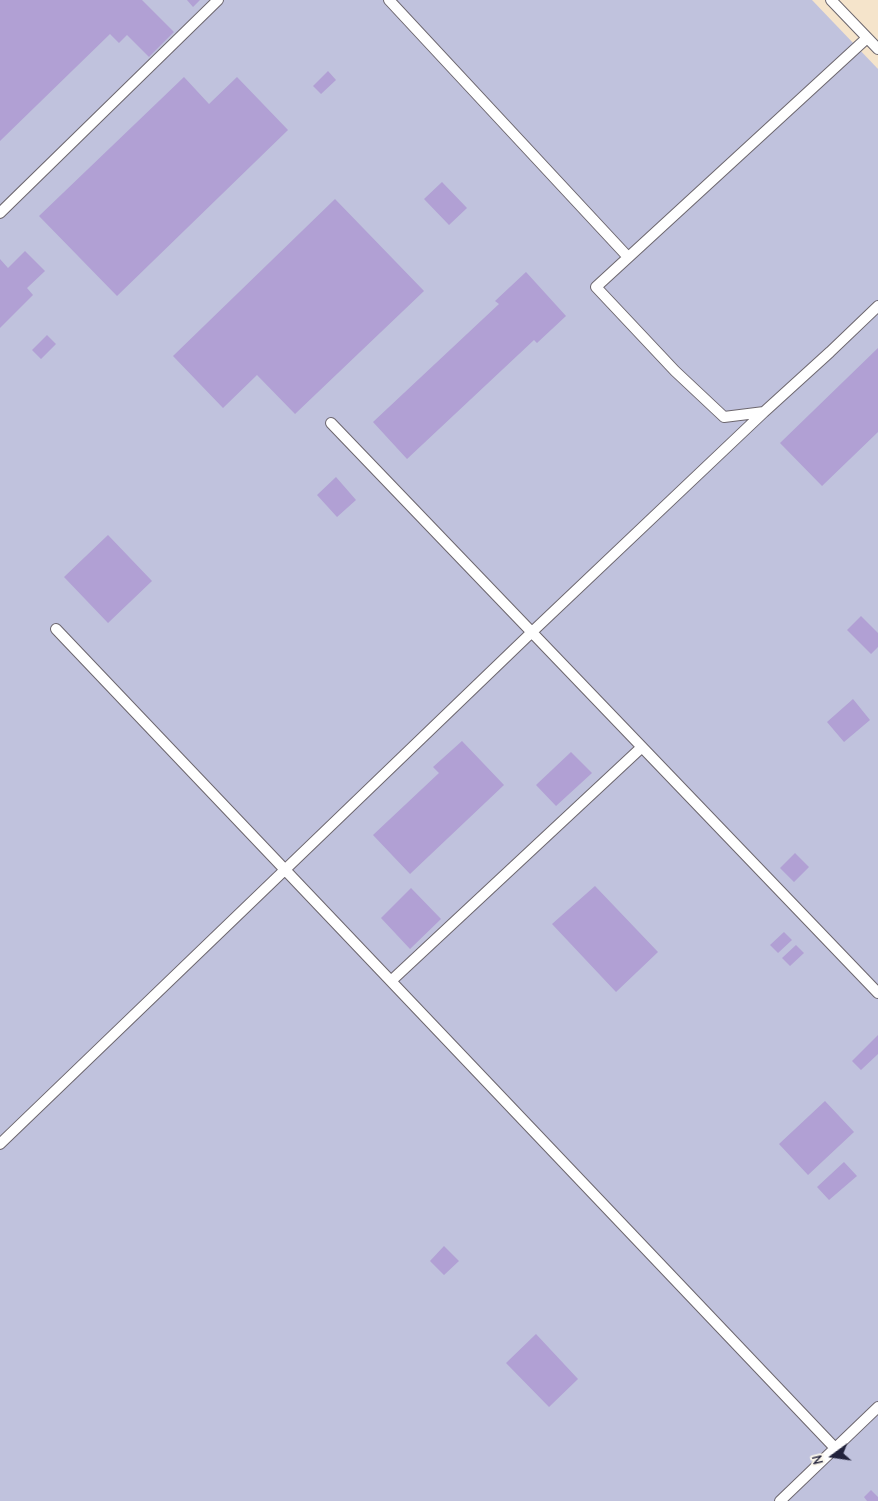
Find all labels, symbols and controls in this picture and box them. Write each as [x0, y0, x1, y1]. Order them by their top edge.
north arrow [808, 1431, 858, 1481]
text: N [809, 1453, 827, 1466]

